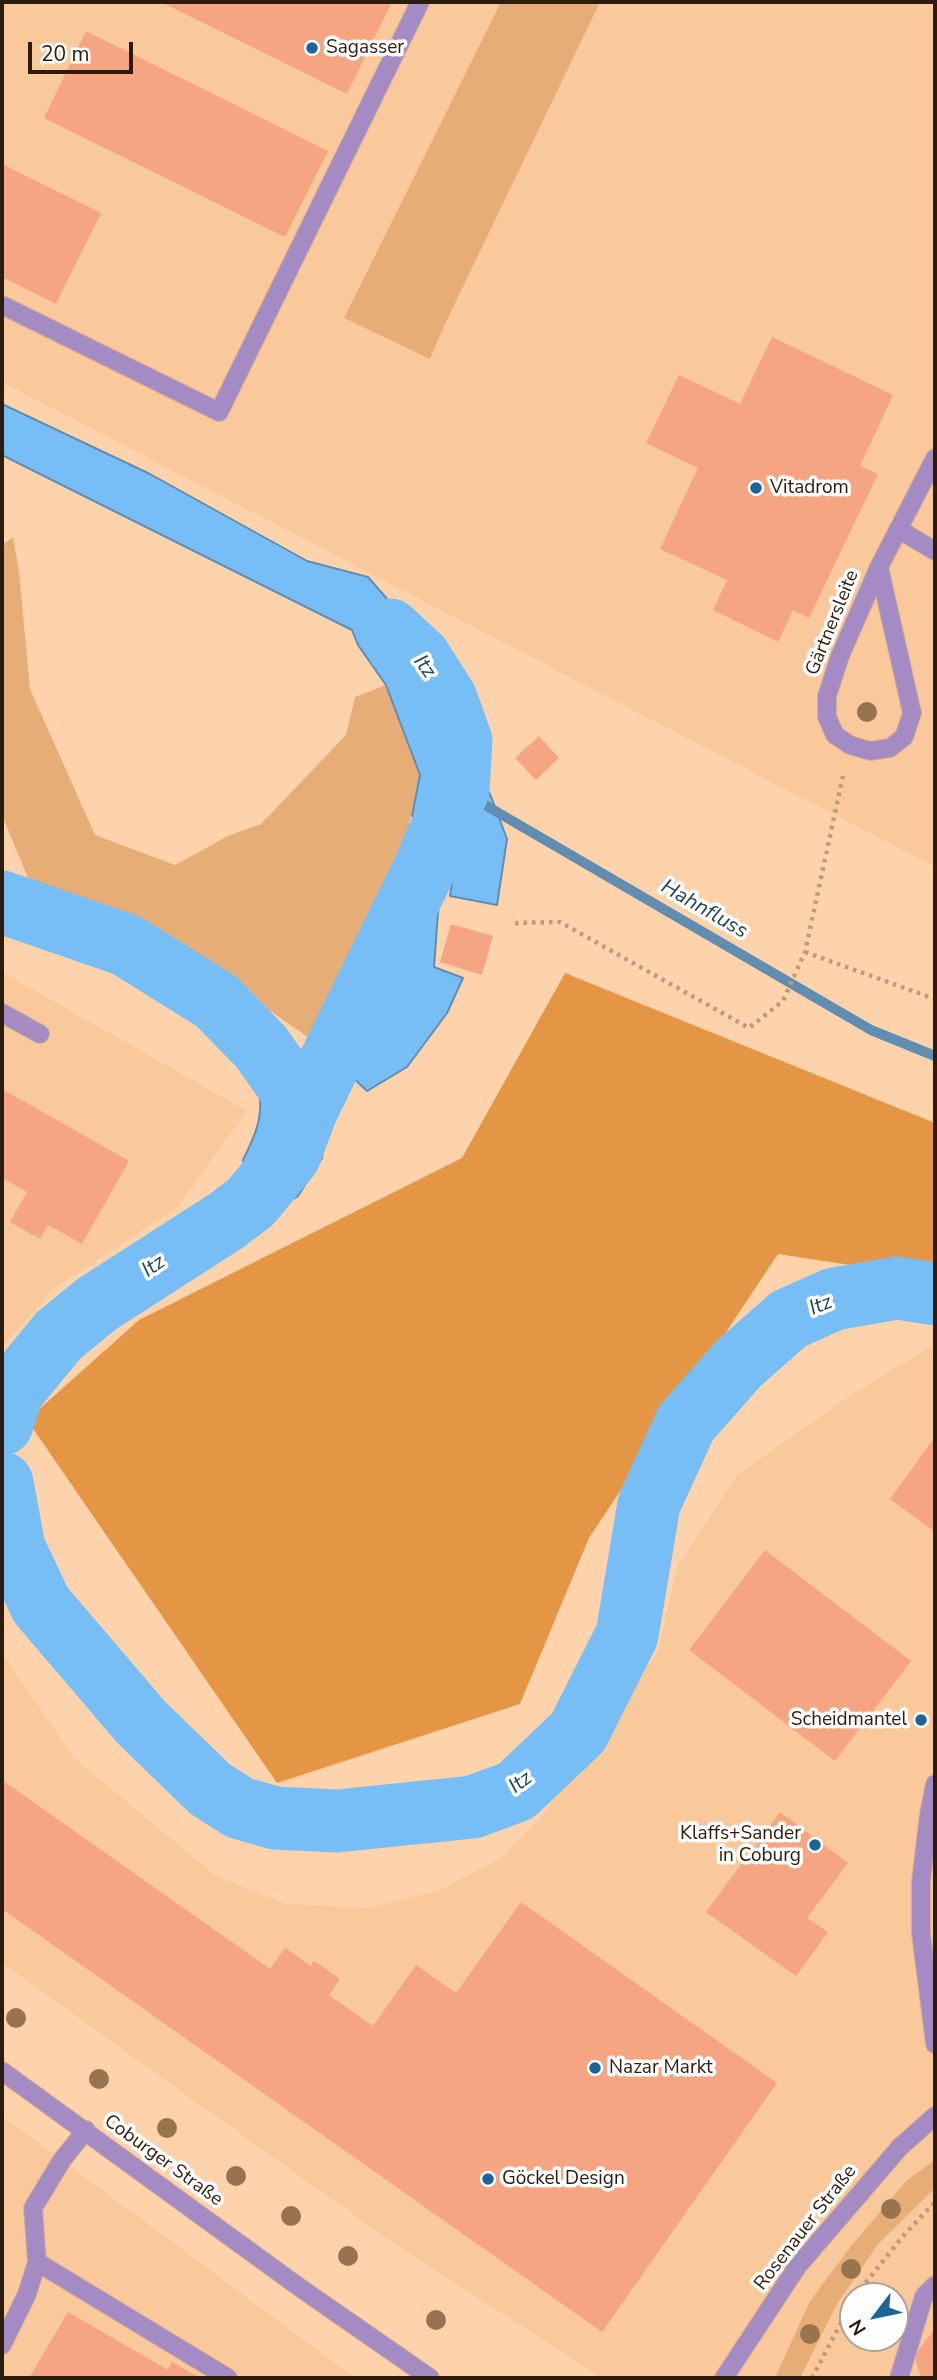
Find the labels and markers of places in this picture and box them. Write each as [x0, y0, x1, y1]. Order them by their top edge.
place label: Sagasser [326, 37, 404, 59]
marker: Sagasser [304, 40, 320, 56]
place label: Vitadrom [770, 477, 849, 499]
marker: Vitadrom [748, 480, 764, 496]
place label: Scheidmantel [791, 1709, 907, 1731]
marker: Scheidmantel [913, 1712, 929, 1728]
place label: Klaffs+Sander in Coburg [680, 1823, 801, 1867]
marker: Klaffs+Sander in Coburg [807, 1837, 823, 1853]
place label: Nazar Markt [609, 2057, 713, 2079]
marker: Nazar Markt [587, 2060, 603, 2076]
place label: Göckel Design [502, 2168, 625, 2190]
marker: Göckel Design [480, 2171, 496, 2187]

